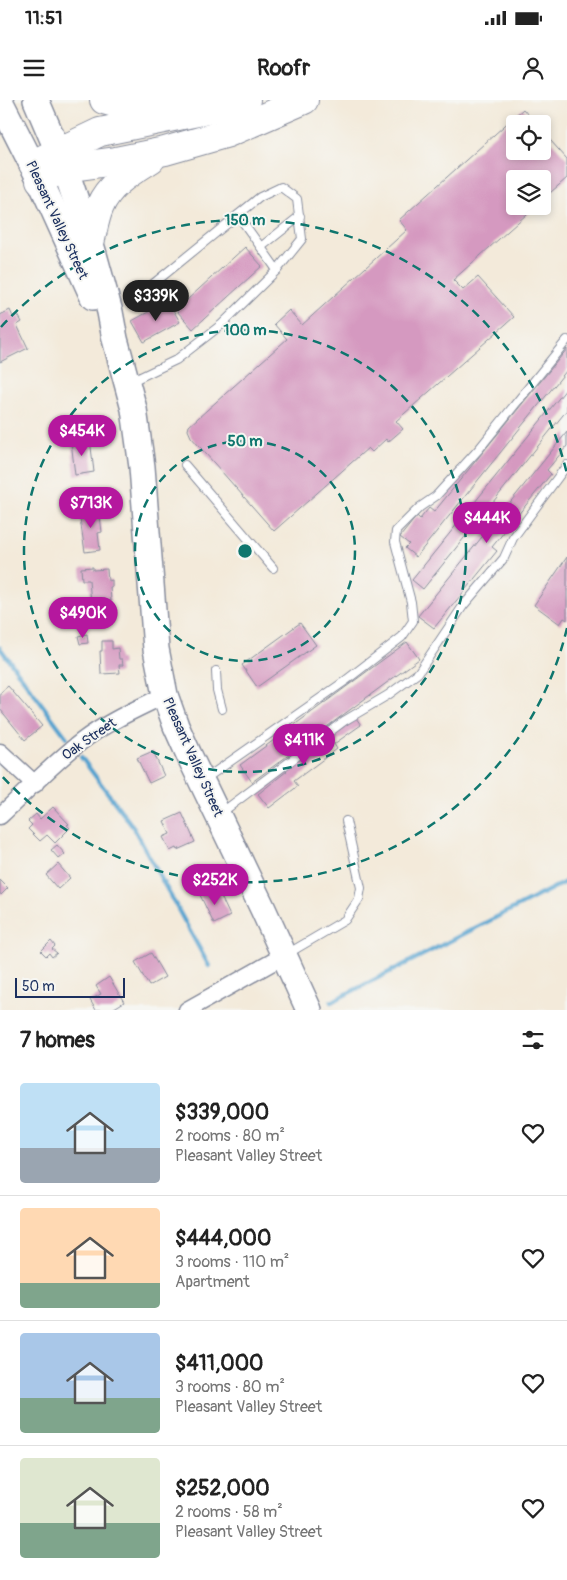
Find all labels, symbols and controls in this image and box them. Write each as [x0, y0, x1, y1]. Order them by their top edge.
text: 11:51 [25, 6, 63, 30]
icon: menu [20, 54, 48, 82]
text: Roofr [257, 54, 310, 82]
icon: person [519, 54, 547, 82]
map controls [506, 115, 551, 215]
button: locate [506, 115, 551, 160]
street label: Pleasant Valley Street [22, 158, 92, 282]
button: layers [506, 170, 551, 215]
text: 150 m [225, 211, 265, 230]
pin: $339K [121, 280, 191, 322]
text: $339K [134, 286, 178, 306]
text: 100 m [224, 321, 266, 340]
pin: $454K [47, 414, 117, 457]
text: $454K [59, 421, 105, 441]
text: 50 m [228, 432, 262, 451]
pin: $713K [56, 486, 126, 529]
text: $713K [70, 493, 112, 513]
pin: $444K [452, 502, 522, 544]
text: $444K [464, 508, 510, 528]
centre of rings [236, 542, 254, 560]
pin: $490K [48, 596, 118, 639]
text: $490K [60, 603, 106, 623]
street label: Pleasant Valley Street [159, 695, 227, 820]
street label: Oak Street [59, 714, 120, 764]
pin: $411K [269, 724, 339, 766]
text: $411K [284, 730, 324, 750]
pin: $252K [180, 864, 250, 906]
text: $252K [193, 870, 237, 890]
scale bar [15, 975, 125, 998]
text: 50 m [22, 978, 55, 995]
icon: filters [519, 1026, 547, 1054]
text: 7 homes [20, 1027, 95, 1054]
text: $339,000 [175, 1099, 269, 1126]
icon: home [60, 1103, 120, 1163]
icon: heart [519, 1119, 547, 1147]
text: 2 rooms · 80 m² [175, 1126, 285, 1146]
text: Pleasant Valley Street [175, 1146, 322, 1166]
text: $444,000 [175, 1225, 271, 1252]
icon: home [60, 1228, 120, 1288]
icon: heart [519, 1244, 547, 1272]
text: 3 rooms · 110 m² [175, 1252, 289, 1272]
text: Apartment [175, 1272, 250, 1292]
text: $411,000 [175, 1350, 263, 1377]
icon: home [60, 1353, 120, 1413]
icon: heart [519, 1369, 547, 1397]
text: 3 rooms · 80 m² [175, 1377, 285, 1397]
text: Pleasant Valley Street [175, 1397, 322, 1417]
text: $252,000 [175, 1475, 270, 1502]
icon: home [60, 1478, 120, 1538]
icon: heart [519, 1494, 547, 1522]
text: 2 rooms · 58 m² [175, 1502, 283, 1522]
text: Pleasant Valley Street [175, 1522, 322, 1542]

